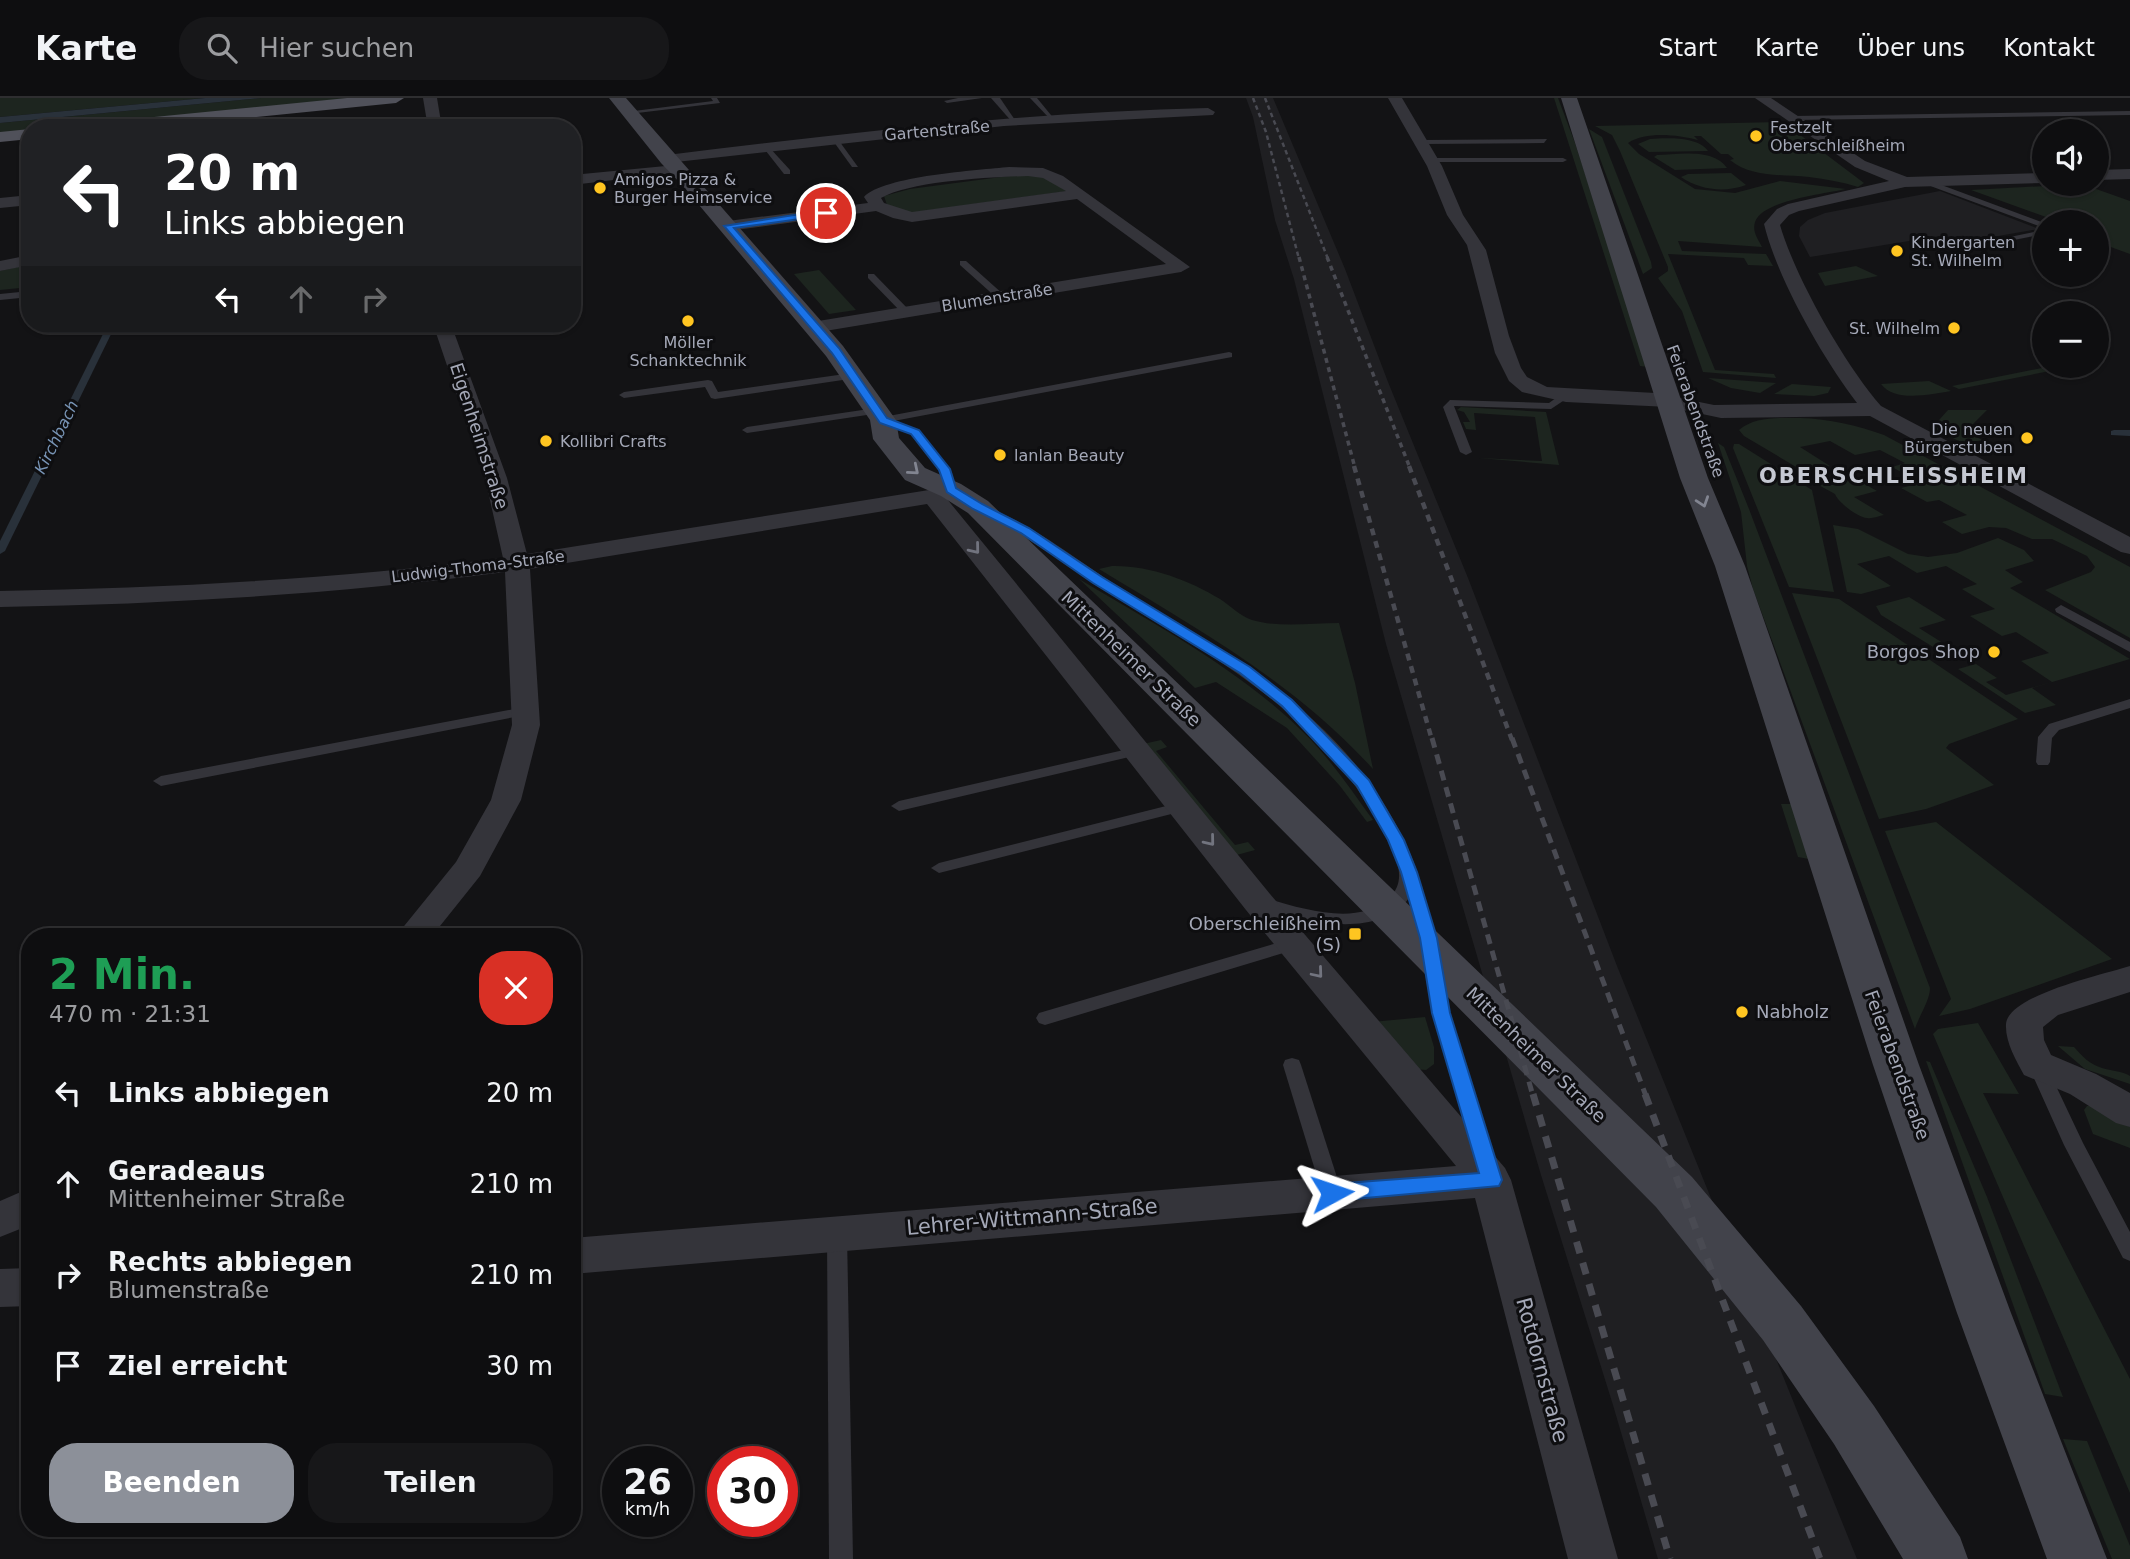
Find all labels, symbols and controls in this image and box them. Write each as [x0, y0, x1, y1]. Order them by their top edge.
search box [179, 17, 669, 80]
text: Karte [35, 29, 137, 68]
icon: search [203, 29, 241, 67]
text: Hier suchen [259, 33, 414, 63]
text: Start [1658, 34, 1717, 62]
text: Karte [1755, 34, 1819, 62]
text: Über uns [1857, 34, 1965, 62]
text: Kontakt [2003, 34, 2095, 62]
street label: Gartenstraße [883, 116, 991, 145]
place label: Festzelt Oberschleißheim [1770, 118, 1905, 155]
map controls [2032, 119, 2109, 378]
button: sound [2032, 119, 2109, 196]
marker: Festzelt Oberschleißheim [1748, 128, 1764, 144]
text: 20 m [164, 145, 300, 202]
icon: left [49, 147, 140, 238]
place label: Amigos Pizza & Burger Heimservice [614, 170, 772, 207]
marker: Amigos Pizza & Burger Heimservice [592, 180, 608, 196]
pin [796, 183, 856, 243]
icon: arrive [807, 194, 845, 232]
text: Links abbiegen [164, 204, 405, 242]
button: + [2032, 210, 2109, 287]
place label: Kindergarten St. Wilhelm [1911, 233, 2015, 270]
marker: Kindergarten St. Wilhelm [1889, 243, 1905, 259]
street label: Blumenstraße [940, 279, 1054, 316]
icon: left [209, 280, 247, 318]
icon: ahead [282, 280, 320, 318]
icon: right [355, 280, 393, 318]
button: − [2032, 301, 2109, 378]
marker: Möller Schanktechnik [680, 313, 696, 329]
place label: St. Wilhelm [1849, 319, 1940, 338]
marker: St. Wilhelm [1946, 320, 1962, 336]
place label: Möller Schanktechnik [629, 333, 747, 370]
street label: Feierabendstraße [1663, 342, 1728, 480]
street label: Eigenheimstraße [446, 360, 513, 512]
water label: Kirchbach [31, 397, 82, 477]
place label: Die neuen Bürgerstuben [1904, 420, 2013, 457]
marker: Die neuen Bürgerstuben [2019, 430, 2035, 446]
place label: Kollibri Crafts [560, 432, 667, 451]
marker: Kollibri Crafts [538, 433, 554, 449]
place label: lanlan Beauty [1014, 446, 1124, 465]
marker: lanlan Beauty [992, 447, 1008, 463]
one-way arrow [906, 462, 919, 474]
district label: OBERSCHLEISSHEIM [1759, 464, 2029, 488]
one-way arrow [1695, 495, 1709, 507]
one-way arrow [967, 541, 980, 553]
street label: Ludwig-Thoma-Straße [390, 546, 566, 587]
street label: Mittenheimer Straße [1057, 587, 1205, 731]
place label: Borgos Shop [1867, 641, 1980, 662]
marker: Borgos Shop [1986, 644, 2002, 660]
one-way arrow [1201, 833, 1214, 845]
place label: Oberschleißheim (S) [1189, 913, 1341, 955]
marker: Oberschleißheim (S) [1347, 926, 1363, 942]
text: 2 Min. [49, 950, 195, 999]
button: close [479, 951, 553, 1025]
one-way arrow [1310, 964, 1322, 977]
street label: Mittenheimer Straße [1462, 983, 1610, 1127]
street label: Feierabendstraße [1861, 987, 1934, 1142]
text: 470 m · 21:31 [49, 1001, 211, 1027]
place label: Nabholz [1756, 1001, 1829, 1022]
marker: Nabholz [1734, 1004, 1750, 1020]
icon: left [49, 1074, 87, 1112]
text: Links abbiegen [108, 1078, 330, 1108]
text: 20 m [486, 1078, 553, 1108]
text: Geradeaus [108, 1156, 265, 1186]
position arrow [1295, 1156, 1369, 1230]
icon: ahead [49, 1165, 87, 1203]
text: 210 m [470, 1169, 553, 1199]
text: Mittenheimer Straße [108, 1186, 345, 1212]
street label: Lehrer-Wittmann-Straße [905, 1194, 1159, 1240]
text: Rechts abbiegen [108, 1247, 353, 1277]
icon: right [49, 1256, 87, 1294]
text: 210 m [470, 1260, 553, 1290]
text: Blumenstraße [108, 1277, 269, 1303]
street label: Rotdornstraße [1511, 1295, 1573, 1445]
icon: arrive [49, 1347, 87, 1385]
text: Ziel erreicht [108, 1351, 288, 1381]
text: 30 m [486, 1351, 553, 1381]
button: Beenden [49, 1443, 294, 1523]
button: Teilen [308, 1443, 553, 1523]
speed limit sign: 30 [707, 1446, 798, 1537]
text: 26 [623, 1462, 672, 1502]
text: km/h [625, 1498, 670, 1519]

